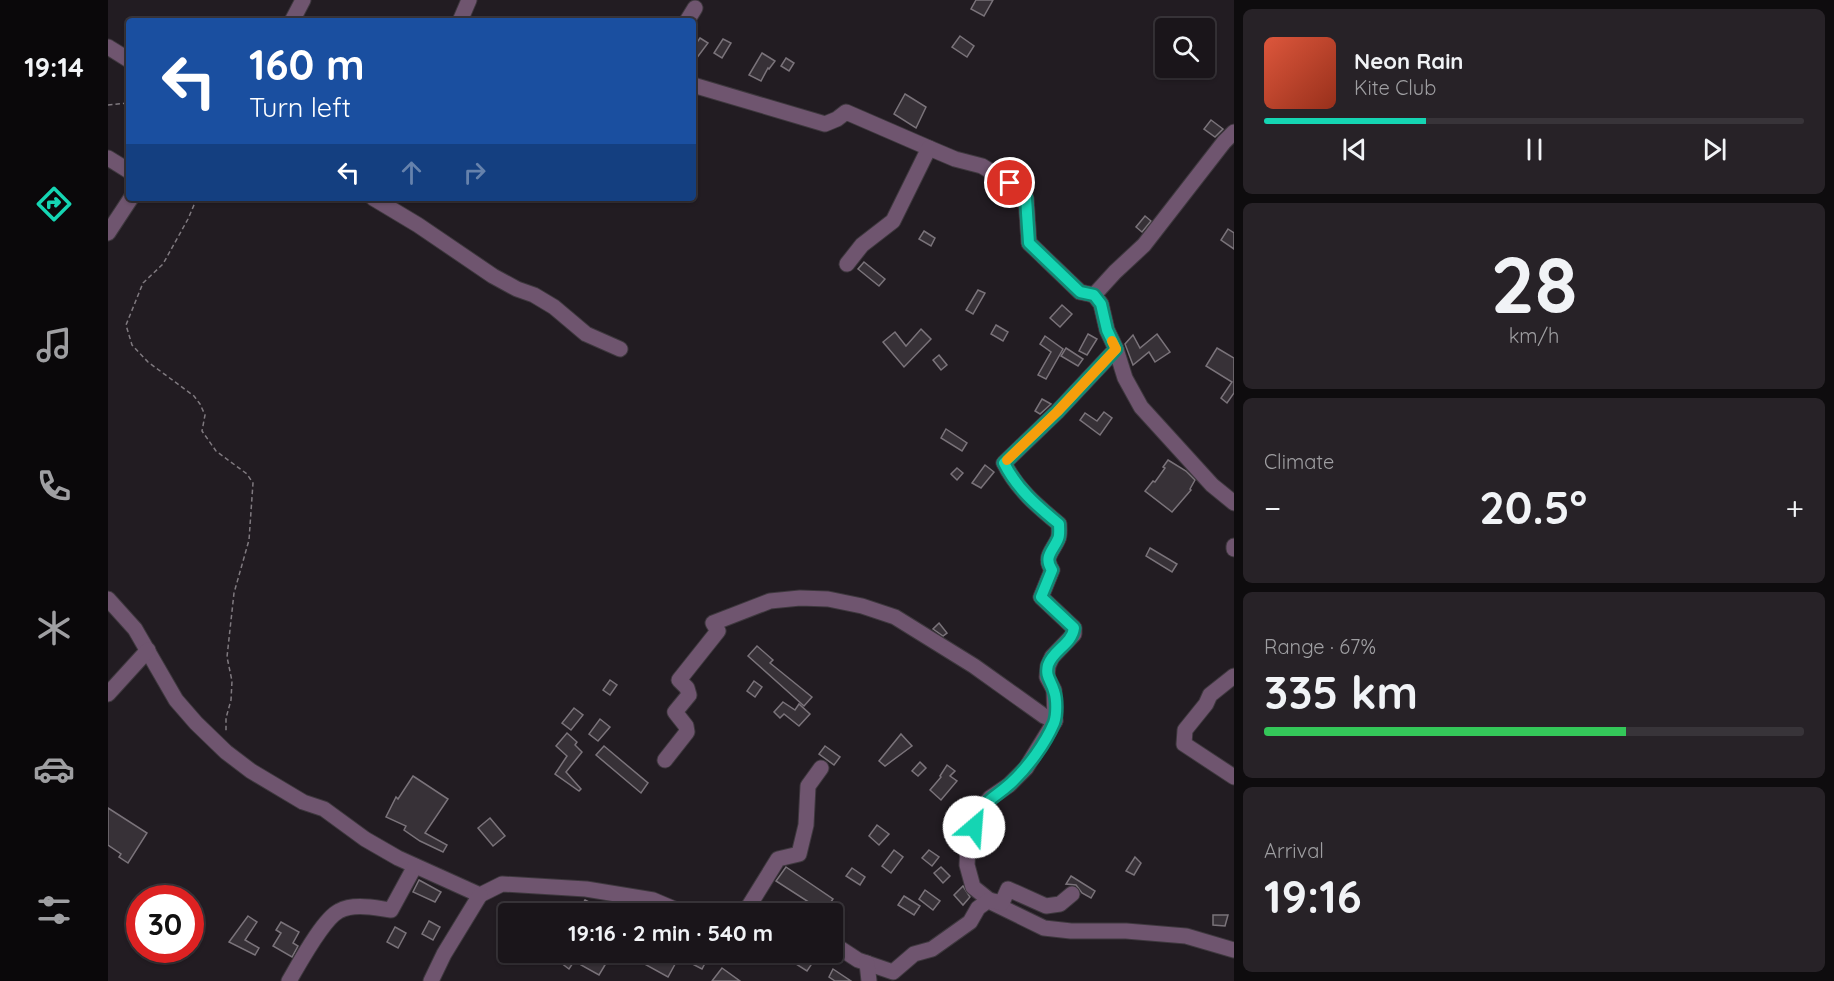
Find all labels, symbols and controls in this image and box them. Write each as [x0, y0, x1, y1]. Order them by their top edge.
map controls [1155, 18, 1215, 78]
button: search [1155, 18, 1215, 78]
text: 160 m [249, 38, 365, 91]
icon: left [150, 42, 228, 120]
text: Neon Rain [1354, 47, 1463, 75]
text: 19:14 [24, 50, 84, 84]
text: Kite Club [1354, 75, 1436, 100]
text: Turn left [249, 90, 351, 124]
icon: previous [1338, 133, 1371, 166]
icon: pause [1518, 133, 1551, 166]
icon: next [1698, 133, 1731, 166]
icon: left [332, 156, 365, 189]
icon: ahead [395, 156, 428, 189]
icon: right [458, 156, 491, 189]
pin [984, 157, 1035, 208]
icon: arrive [993, 166, 1026, 199]
icon: directions [33, 183, 75, 225]
text: 28 [1490, 235, 1578, 333]
text: km/h [1509, 323, 1559, 348]
icon: music [33, 324, 75, 366]
text: Climate [1264, 449, 1334, 474]
icon: phone [33, 465, 75, 507]
text: 20.5° [1479, 479, 1587, 535]
text: − [1264, 487, 1281, 528]
text: + [1785, 487, 1804, 528]
icon: climate [33, 607, 75, 649]
text: Range · 67% [1264, 634, 1376, 659]
text: 335 km [1264, 664, 1418, 720]
icon: car [33, 748, 75, 790]
position arrow [942, 795, 1006, 859]
text: Arrival [1264, 838, 1324, 863]
text: 19:16 [1264, 868, 1362, 924]
speed limit sign: 30 [126, 885, 204, 963]
icon: filters [33, 889, 75, 931]
text: 19:16 · 2 min · 540 m [568, 919, 773, 947]

